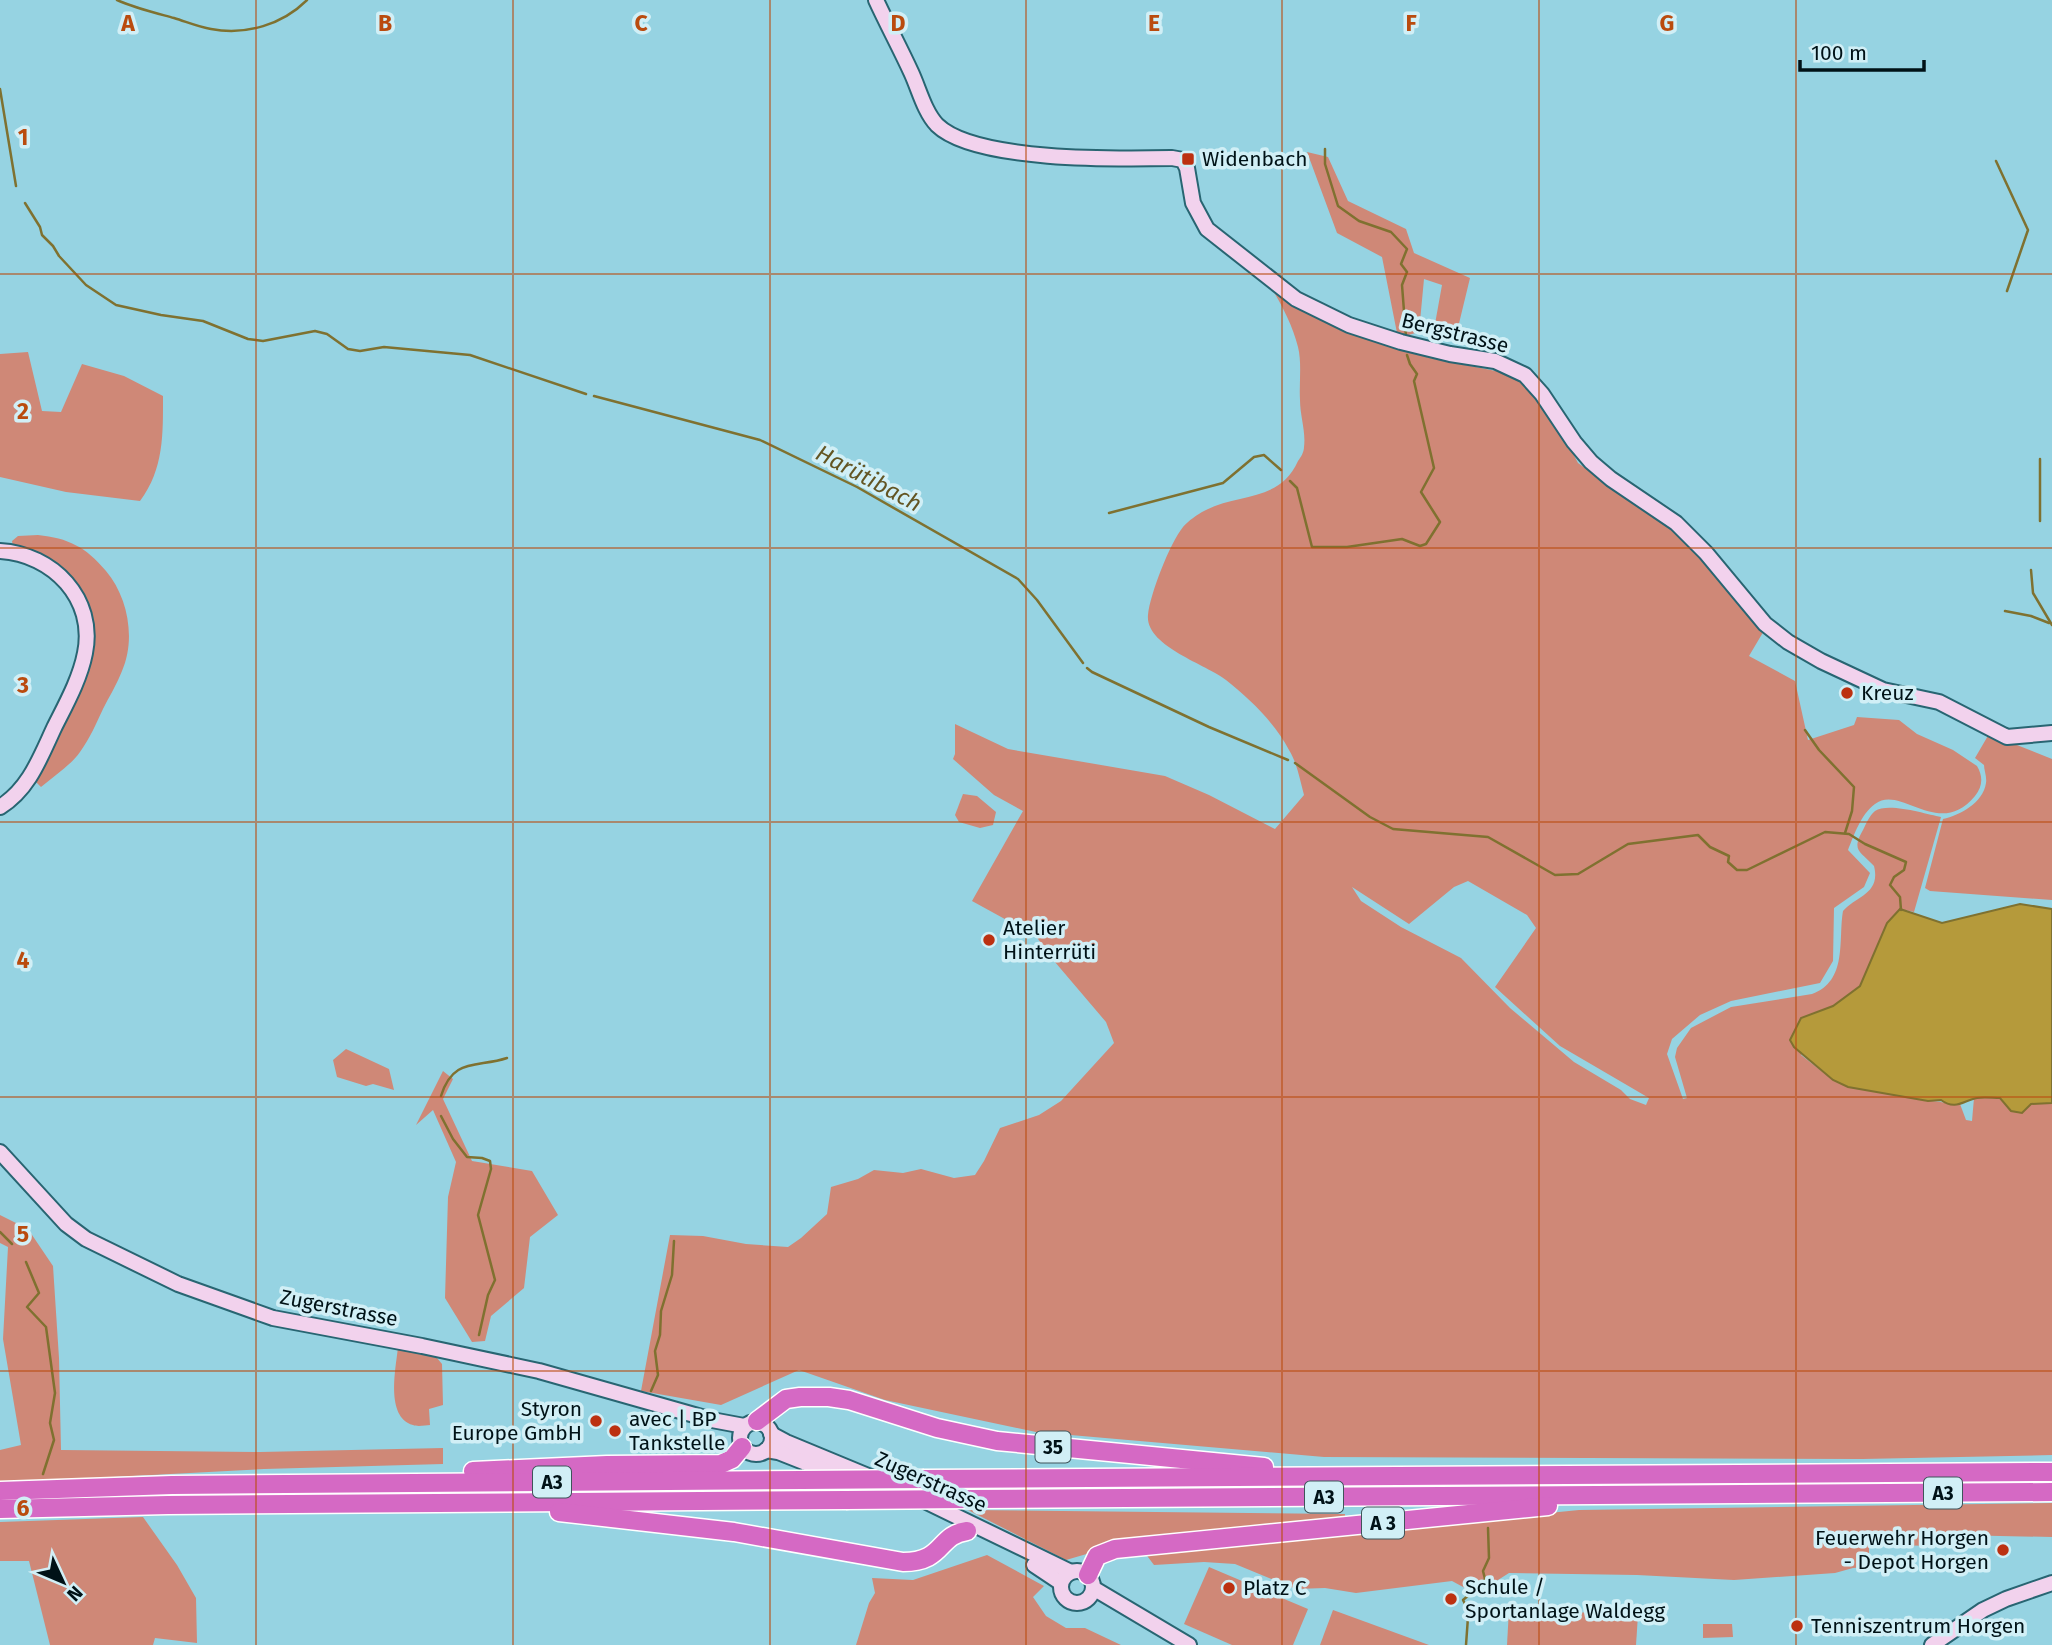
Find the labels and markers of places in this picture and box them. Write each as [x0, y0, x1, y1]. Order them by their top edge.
place label: Widenbach [1202, 146, 1308, 172]
marker: Widenbach [1180, 151, 1196, 167]
place label: Kreuz [1861, 680, 1914, 706]
marker: Kreuz [1839, 685, 1855, 701]
place label: Atelier Hinterrüti [1003, 915, 1096, 965]
marker: Atelier Hinterrüti [981, 932, 997, 948]
place label: Styron Europe GmbH [452, 1396, 582, 1446]
place label: avec | BP Tankstelle [629, 1406, 725, 1456]
marker: Styron Europe GmbH [588, 1413, 604, 1429]
marker: avec | BP Tankstelle [607, 1423, 623, 1439]
place label: Feuerwehr Horgen - Depot Horgen [1815, 1525, 1989, 1575]
marker: Feuerwehr Horgen - Depot Horgen [1995, 1542, 2011, 1558]
place label: Schule / Sportanlage Waldegg [1465, 1574, 1665, 1624]
place label: Platz C [1243, 1575, 1307, 1601]
marker: Platz C [1221, 1580, 1237, 1596]
marker: Schule / Sportanlage Waldegg [1443, 1591, 1459, 1607]
place label: Tenniszentrum Horgen [1811, 1613, 2025, 1639]
marker: Tenniszentrum Horgen [1789, 1618, 1805, 1634]

